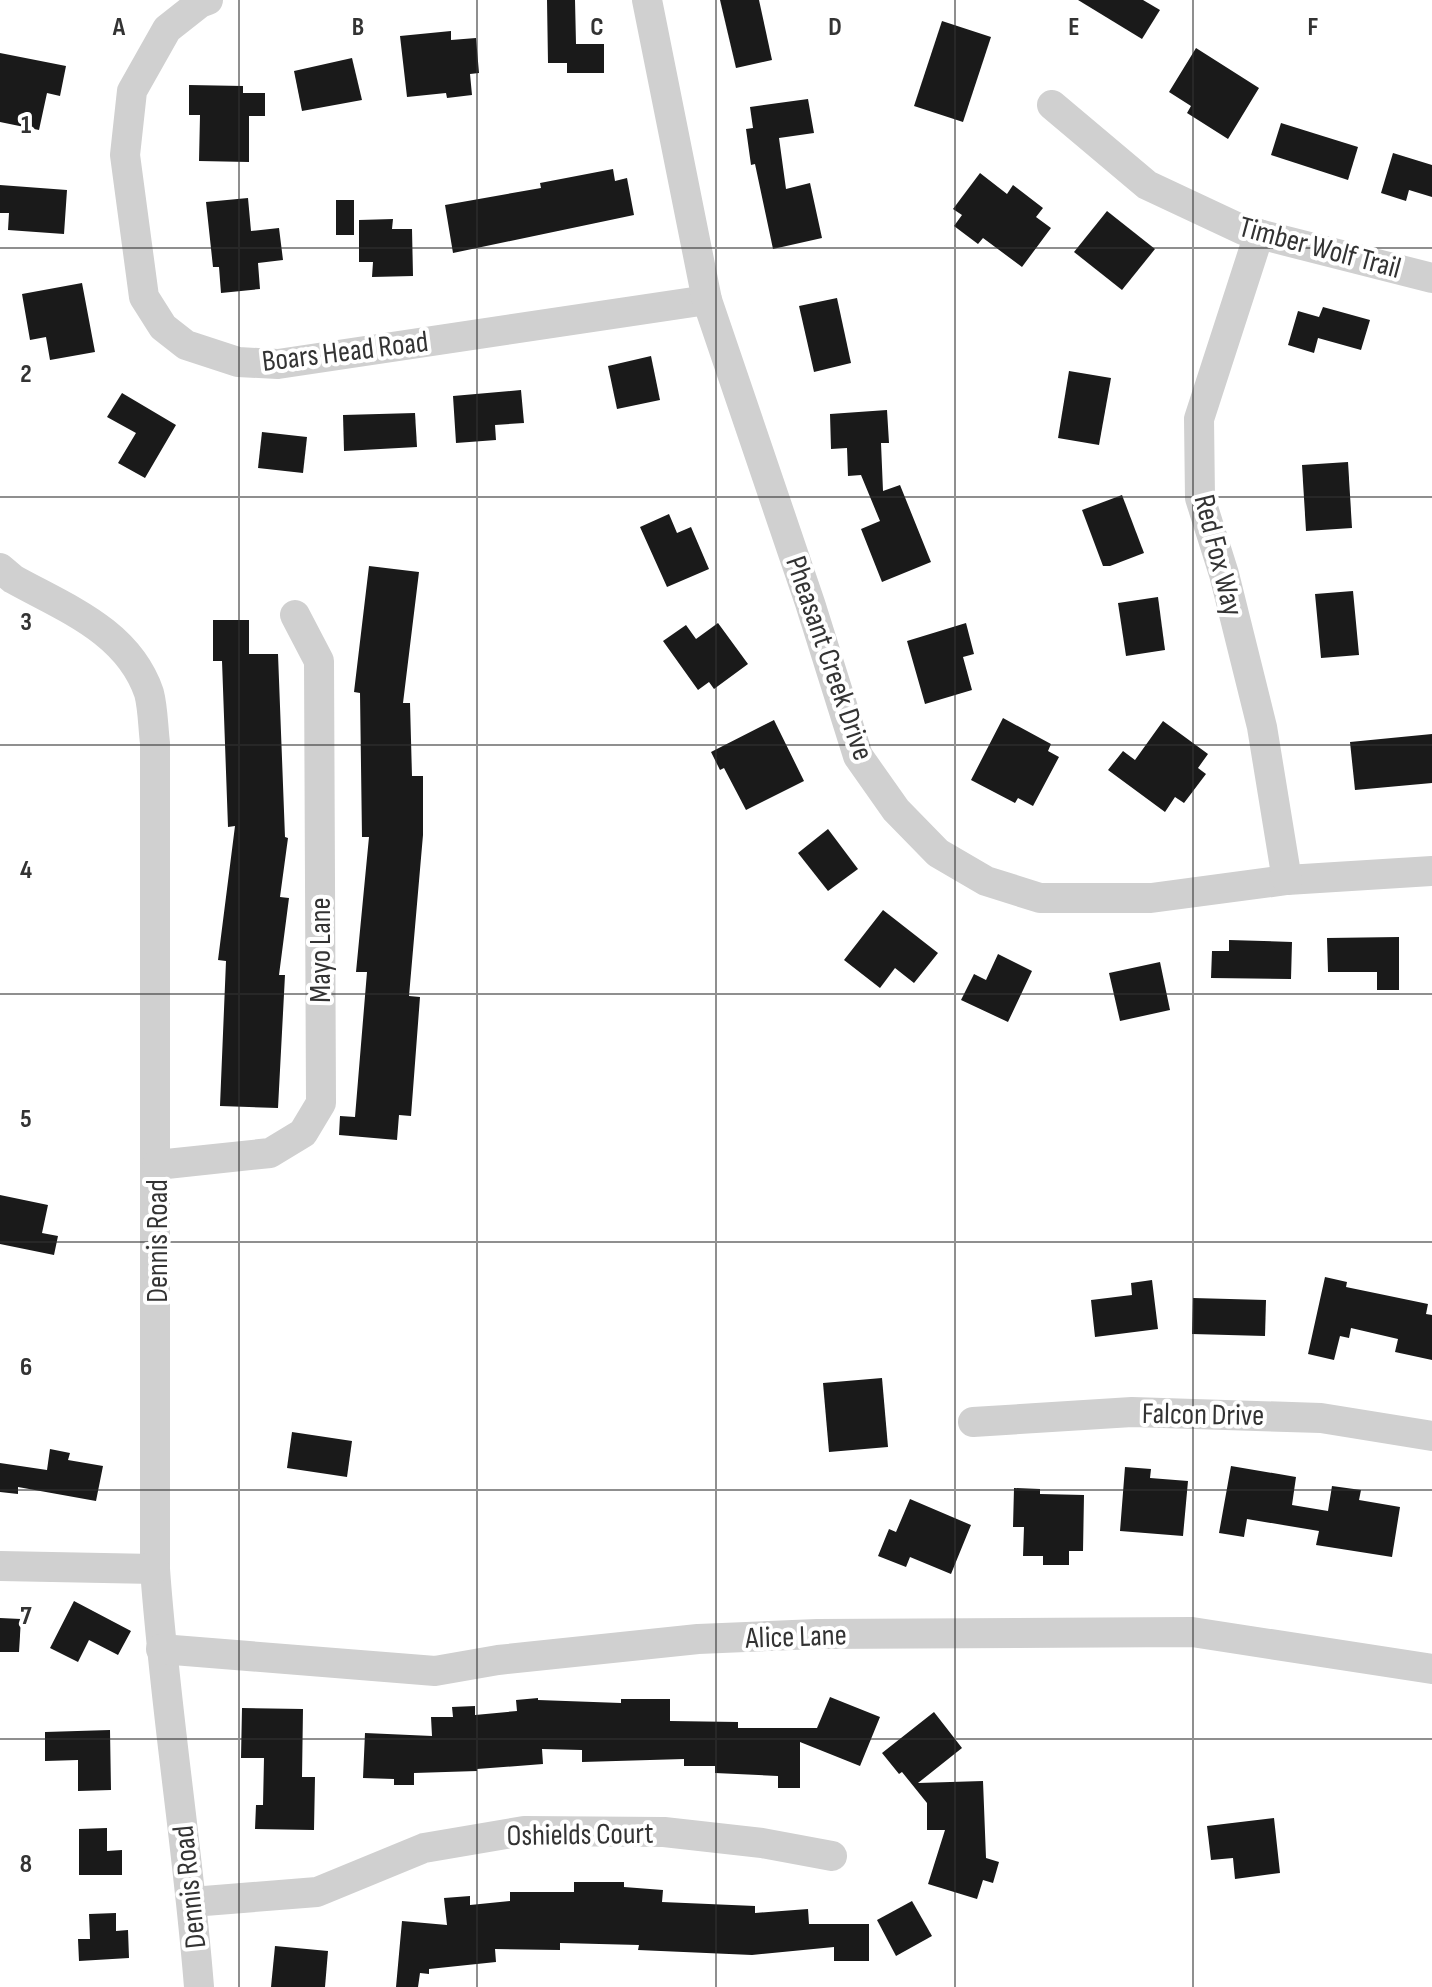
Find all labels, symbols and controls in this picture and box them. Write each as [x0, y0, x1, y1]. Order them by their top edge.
text: A [112, 12, 126, 43]
text: B [352, 12, 364, 43]
text: C [590, 12, 604, 43]
text: D [828, 12, 842, 43]
text: E [1068, 12, 1080, 43]
text: F [1308, 12, 1319, 43]
text: 1 [21, 110, 31, 141]
street label: Timber Wolf Trail [1235, 209, 1405, 287]
street label: Boars Head Road [260, 324, 430, 380]
text: 2 [20, 359, 32, 390]
street label: Red Fox Way [1186, 491, 1251, 620]
street label: Pheasant Creek Drive [777, 551, 881, 765]
text: 3 [20, 607, 32, 638]
text: 4 [20, 855, 32, 886]
street label: Mayo Lane [303, 897, 339, 1003]
text: 5 [20, 1104, 32, 1135]
street label: Dennis Road [140, 1179, 176, 1303]
text: 6 [20, 1352, 32, 1383]
street label: Falcon Drive [1142, 1396, 1264, 1434]
text: 7 [20, 1601, 32, 1632]
street label: Alice Lane [744, 1617, 847, 1657]
street label: Oshields Court [506, 1816, 654, 1854]
street label: Dennis Road [166, 1824, 214, 1950]
text: 8 [20, 1849, 32, 1880]

